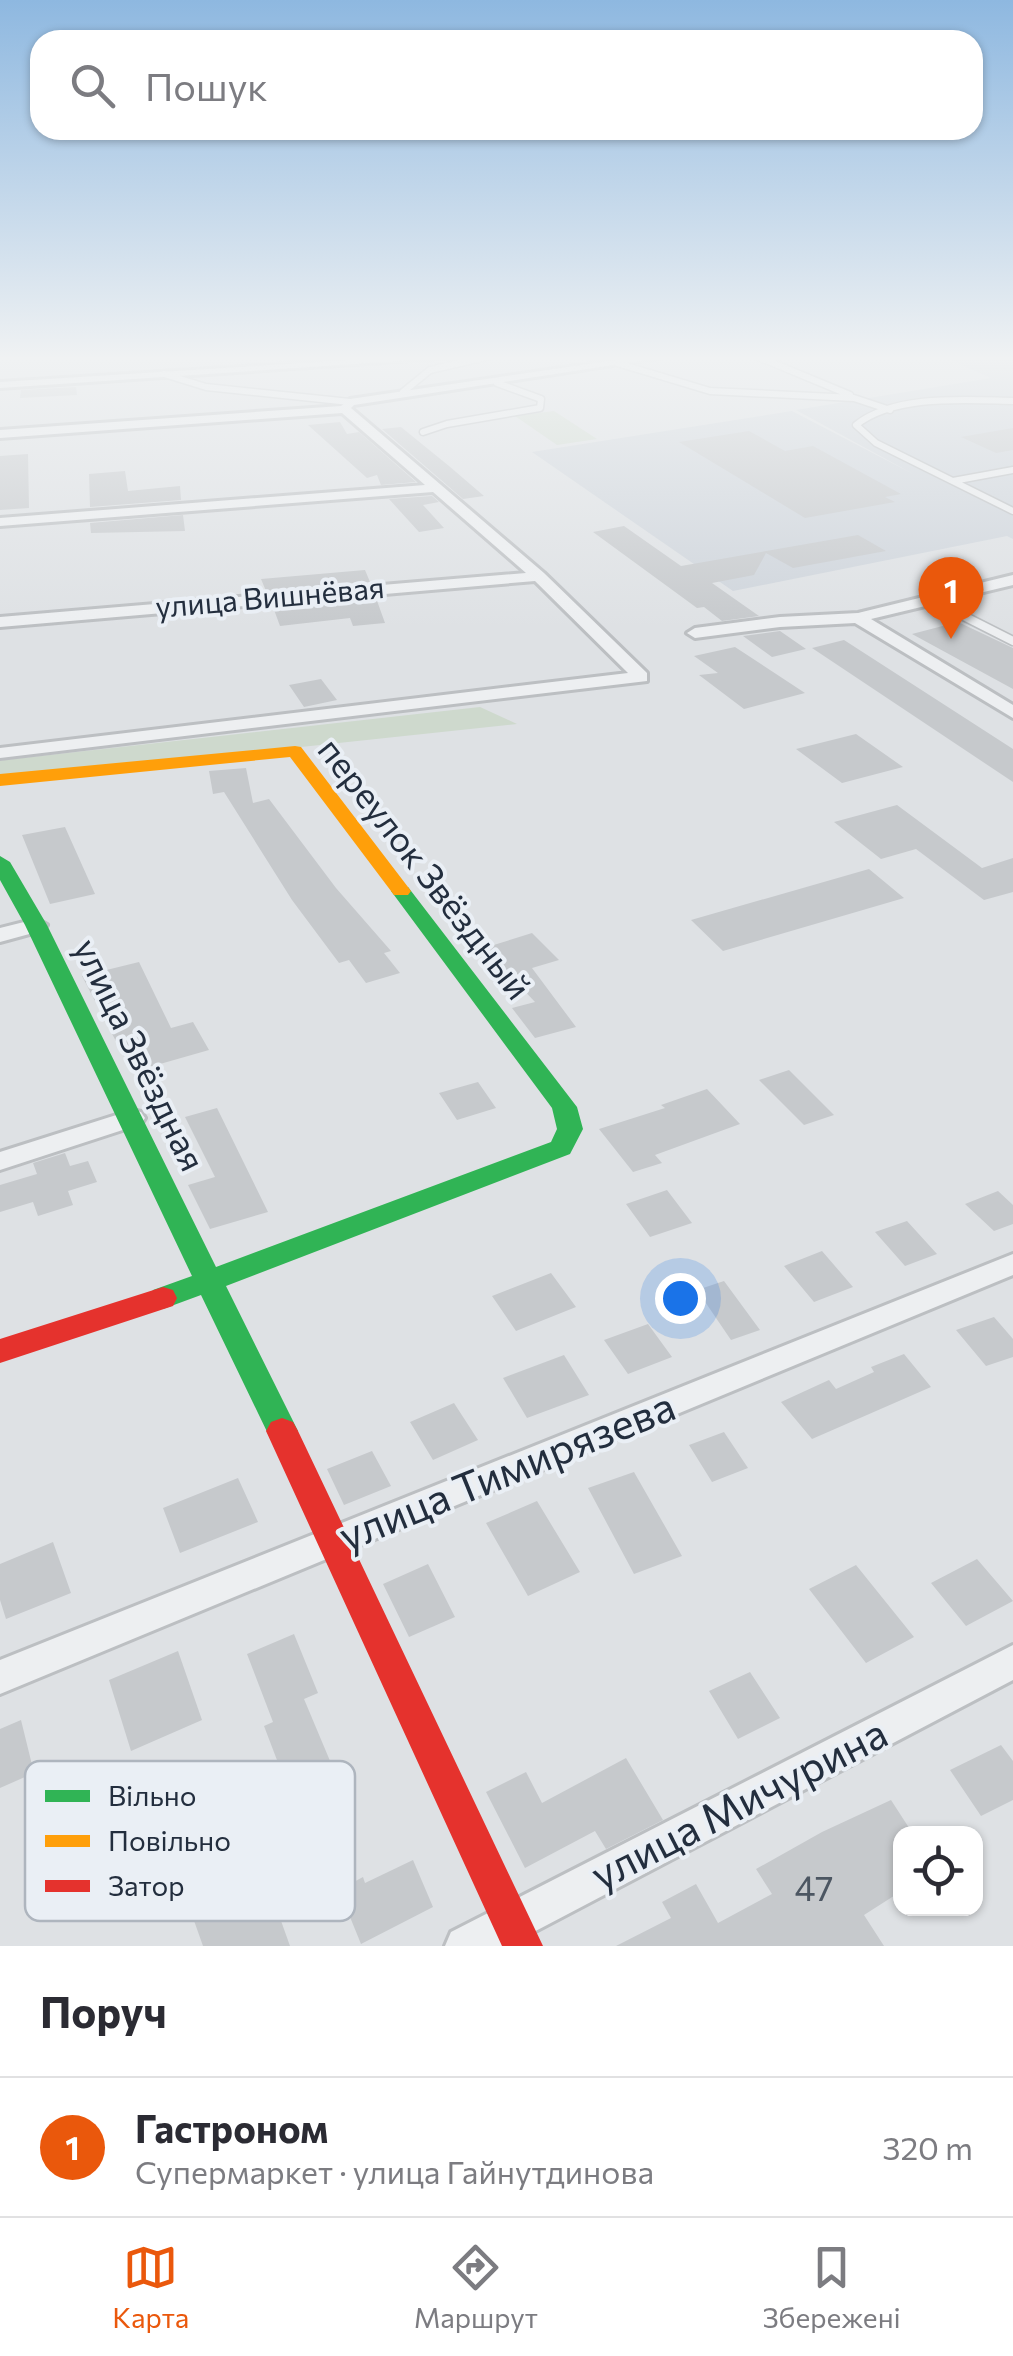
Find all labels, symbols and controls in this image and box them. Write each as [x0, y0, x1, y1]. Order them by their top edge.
search box [30, 30, 983, 140]
icon: search [65, 58, 120, 113]
text: Пошук [145, 62, 268, 109]
pin: 1 [918, 556, 984, 639]
street label: улица Вишнёвая [154, 567, 386, 624]
street label: переулок Звёздный [310, 728, 541, 1007]
street label: улица Звёздная [66, 931, 216, 1177]
your location [655, 1273, 706, 1324]
street label: улица Тимирязева [331, 1378, 682, 1560]
street label: улица Мичурина [581, 1705, 895, 1899]
legend [25, 1761, 355, 1921]
text: Вільно [108, 1778, 197, 1812]
text: Повільно [108, 1823, 231, 1857]
map controls [893, 1826, 983, 1916]
button: locate [893, 1826, 983, 1916]
house number: 47 [795, 1865, 833, 1908]
text: Затор [108, 1868, 185, 1902]
text: Поруч [40, 1985, 167, 2037]
text: Гастроном [135, 2104, 329, 2151]
text: 1 [65, 2127, 80, 2167]
text: 320 m [882, 2127, 973, 2167]
text: Супермаркет · улица Гайнутдинова [135, 2151, 654, 2191]
tab: Карта [112, 2240, 189, 2334]
tab: Маршрут [414, 2240, 538, 2334]
tab: Збережені [762, 2240, 901, 2334]

